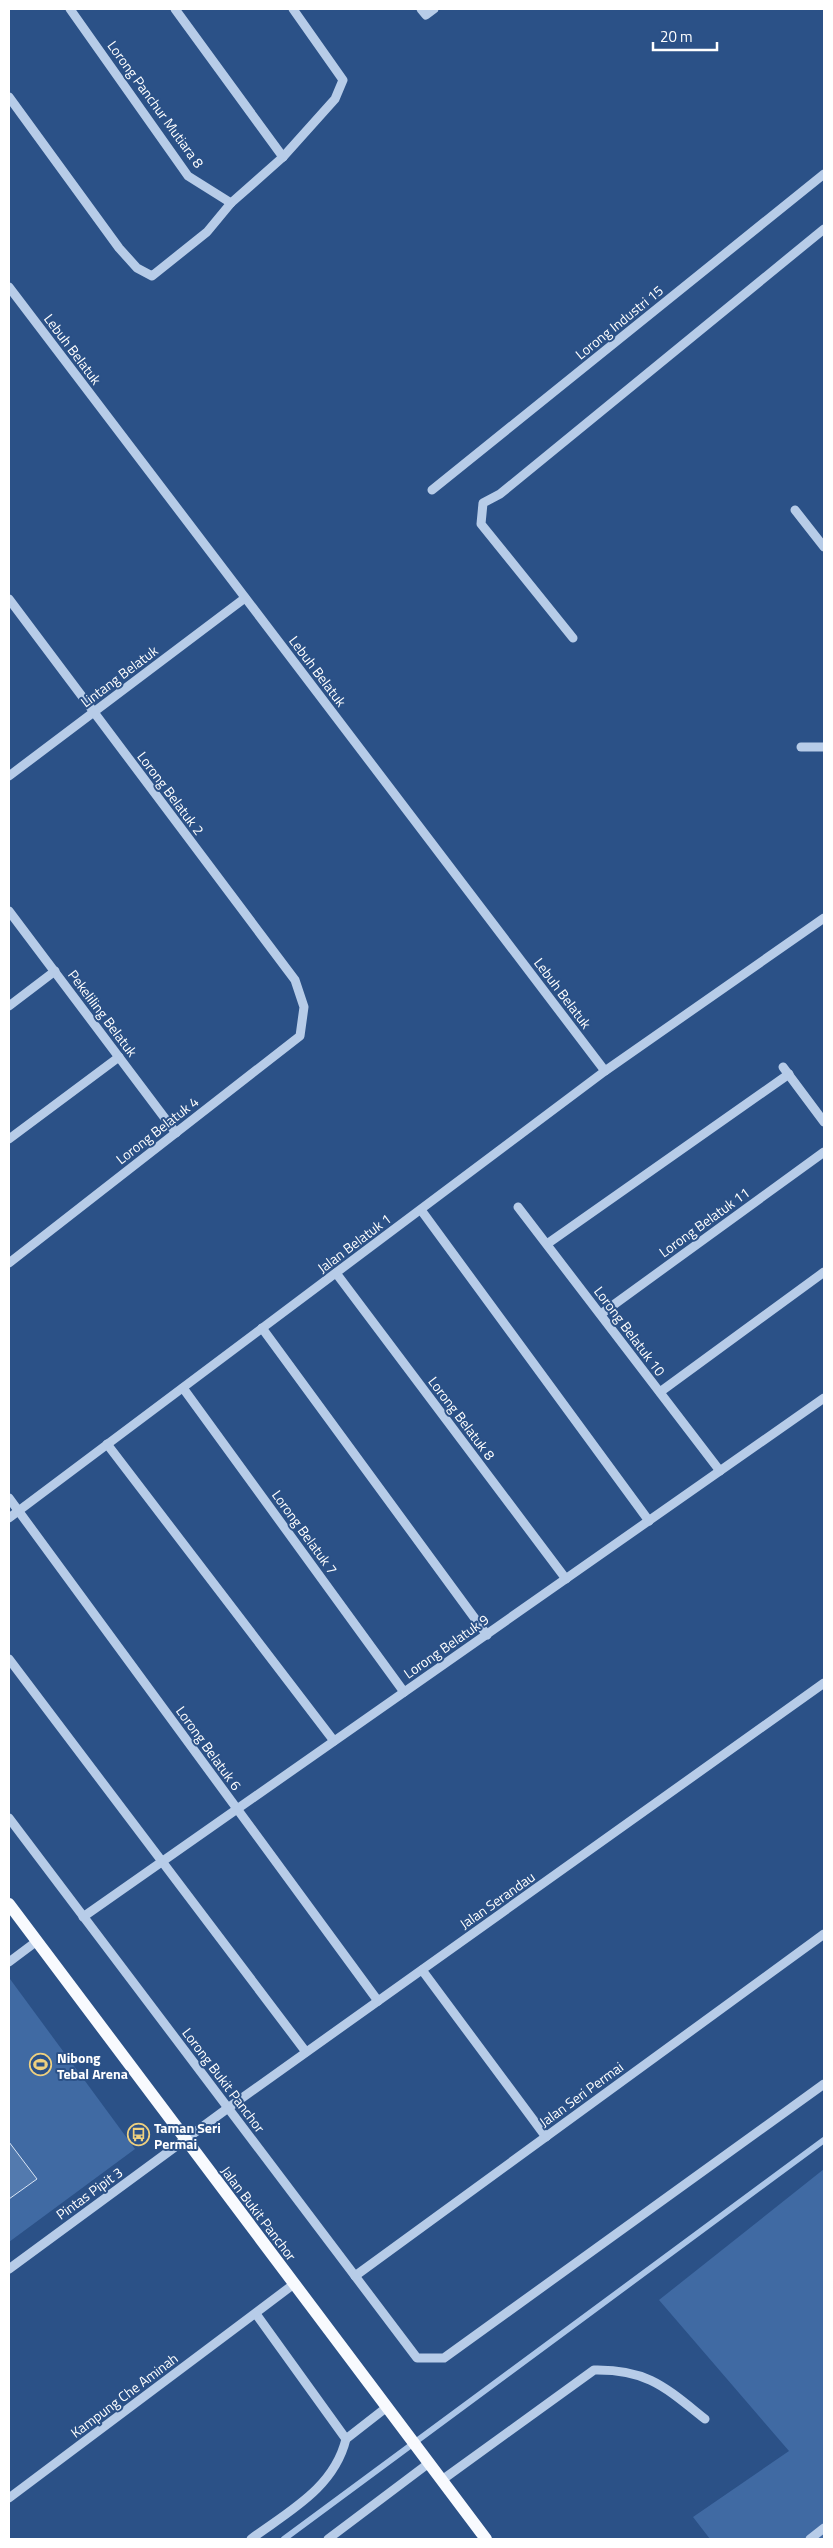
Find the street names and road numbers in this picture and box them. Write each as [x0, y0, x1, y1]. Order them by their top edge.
street label: Lorong Panchur Mutiara 8 [103, 36, 209, 172]
street label: Lorong Industri 15 [570, 280, 668, 364]
street label: Lebuh Belatuk [39, 309, 107, 389]
street label: Lebuh Belatuk [284, 631, 352, 711]
street label: Lintang Belatuk [76, 640, 162, 712]
street label: Lorong Belatuk 2 [133, 747, 209, 839]
street label: Lebuh Belatuk [529, 953, 597, 1033]
street label: Pekeliling Belatuk [63, 965, 143, 1061]
street label: Lorong Belatuk 4 [111, 1091, 203, 1169]
street label: Lorong Belatuk 11 [654, 1182, 754, 1262]
street label: Jalan Belatuk 1 [313, 1208, 395, 1278]
street label: Lorong Belatuk 10 [589, 1282, 671, 1380]
street label: Lorong Belatuk 8 [424, 1372, 501, 1464]
street label: Lorong Belatuk 7 [267, 1485, 343, 1579]
street label: Lorong Belatuk 9 [399, 1609, 493, 1683]
street label: Lorong Belatuk 6 [171, 1701, 247, 1795]
street label: Jalan Serandau [455, 1866, 539, 1934]
street label: Lorong Bukit Panchor [178, 2023, 270, 2137]
street label: Jalan Seri Permai [535, 2056, 627, 2132]
street label: Jalan Bukit Panchor [216, 2161, 302, 2265]
street label: Pintas Pipit 3 [51, 2162, 127, 2224]
street label: Kampung Che Aminah [66, 2348, 182, 2442]

